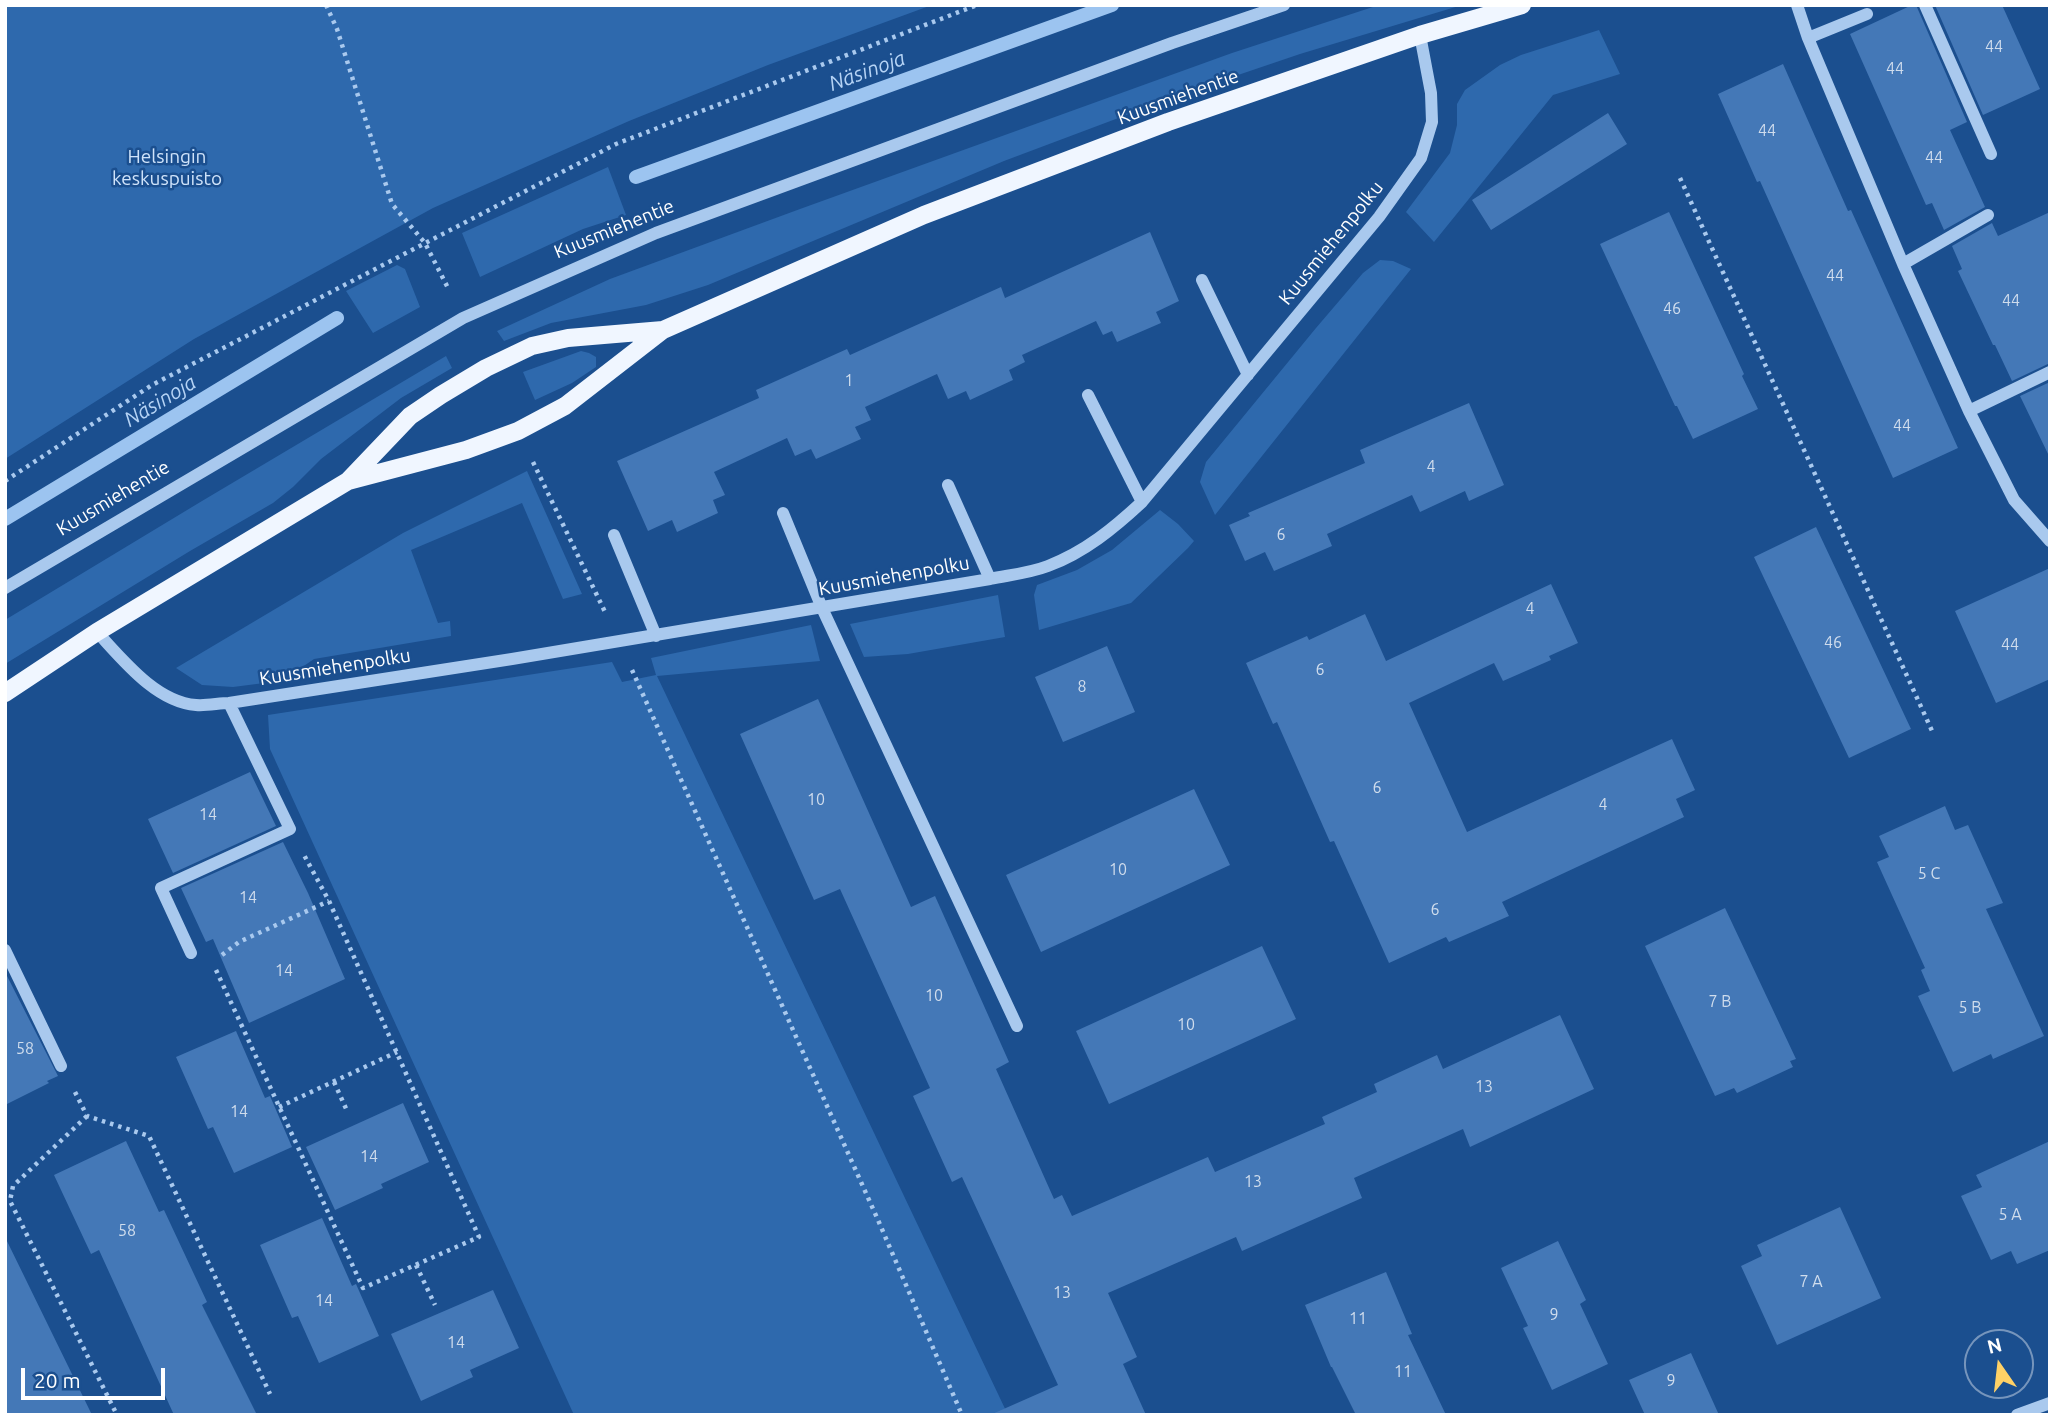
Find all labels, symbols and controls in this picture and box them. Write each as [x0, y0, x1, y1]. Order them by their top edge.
house number: 44 [1985, 37, 2003, 57]
water label: Näsinoja [825, 46, 909, 96]
house number: 44 [1886, 59, 1904, 79]
street label: Kuusmiehentie [1114, 64, 1242, 130]
house number: 44 [1758, 121, 1776, 141]
park label: Helsingin keskuspuisto [112, 146, 222, 190]
house number: 44 [1925, 148, 1943, 168]
street label: Kuusmiehenpolku [1274, 176, 1388, 310]
street label: Kuusmiehentie [551, 195, 677, 263]
house number: 44 [1826, 266, 1844, 286]
house number: 44 [2002, 291, 2020, 311]
house number: 46 [1663, 299, 1681, 319]
water label: Näsinoja [119, 370, 201, 432]
house number: 1 [844, 371, 854, 391]
house number: 44 [1893, 416, 1911, 436]
street label: Kuusmiehentie [52, 455, 174, 541]
house number: 4 [1426, 457, 1436, 477]
house number: 6 [1276, 525, 1286, 545]
street label: Kuusmiehenpolku [817, 552, 971, 600]
house number: 4 [1525, 599, 1535, 619]
house number: 46 [1824, 633, 1842, 653]
house number: 44 [2001, 635, 2019, 655]
street label: Kuusmiehenpolku [258, 644, 412, 690]
house number: 6 [1315, 660, 1325, 680]
house number: 8 [1077, 677, 1087, 697]
house number: 6 [1372, 778, 1382, 798]
house number: 10 [807, 790, 825, 810]
house number: 4 [1598, 795, 1608, 815]
house number: 14 [199, 805, 217, 825]
house number: 10 [1109, 860, 1127, 880]
house number: 5 C [1918, 864, 1940, 884]
house number: 14 [239, 888, 257, 908]
house number: 6 [1430, 900, 1440, 920]
house number: 14 [275, 961, 293, 981]
house number: 10 [925, 986, 943, 1006]
house number: 7 B [1709, 992, 1731, 1012]
house number: 5 B [1959, 998, 1981, 1018]
house number: 10 [1177, 1015, 1195, 1035]
house number: 58 [16, 1039, 34, 1059]
house number: 13 [1475, 1077, 1493, 1097]
house number: 14 [230, 1102, 248, 1122]
house number: 14 [360, 1147, 378, 1167]
house number: 13 [1244, 1172, 1262, 1192]
house number: 5 A [1998, 1205, 2022, 1225]
house number: 58 [118, 1221, 136, 1241]
house number: 7 A [1799, 1272, 1823, 1292]
house number: 13 [1053, 1283, 1071, 1303]
house number: 14 [315, 1291, 333, 1311]
house number: 9 [1549, 1305, 1559, 1325]
house number: 11 [1349, 1309, 1367, 1329]
north arrow [1964, 1329, 2034, 1399]
house number: 14 [447, 1333, 465, 1353]
text: N [1985, 1333, 2004, 1358]
scale bar [24, 1354, 168, 1398]
house number: 11 [1394, 1362, 1412, 1382]
text: 20 m [34, 1368, 81, 1392]
house number: 9 [1666, 1371, 1676, 1391]

